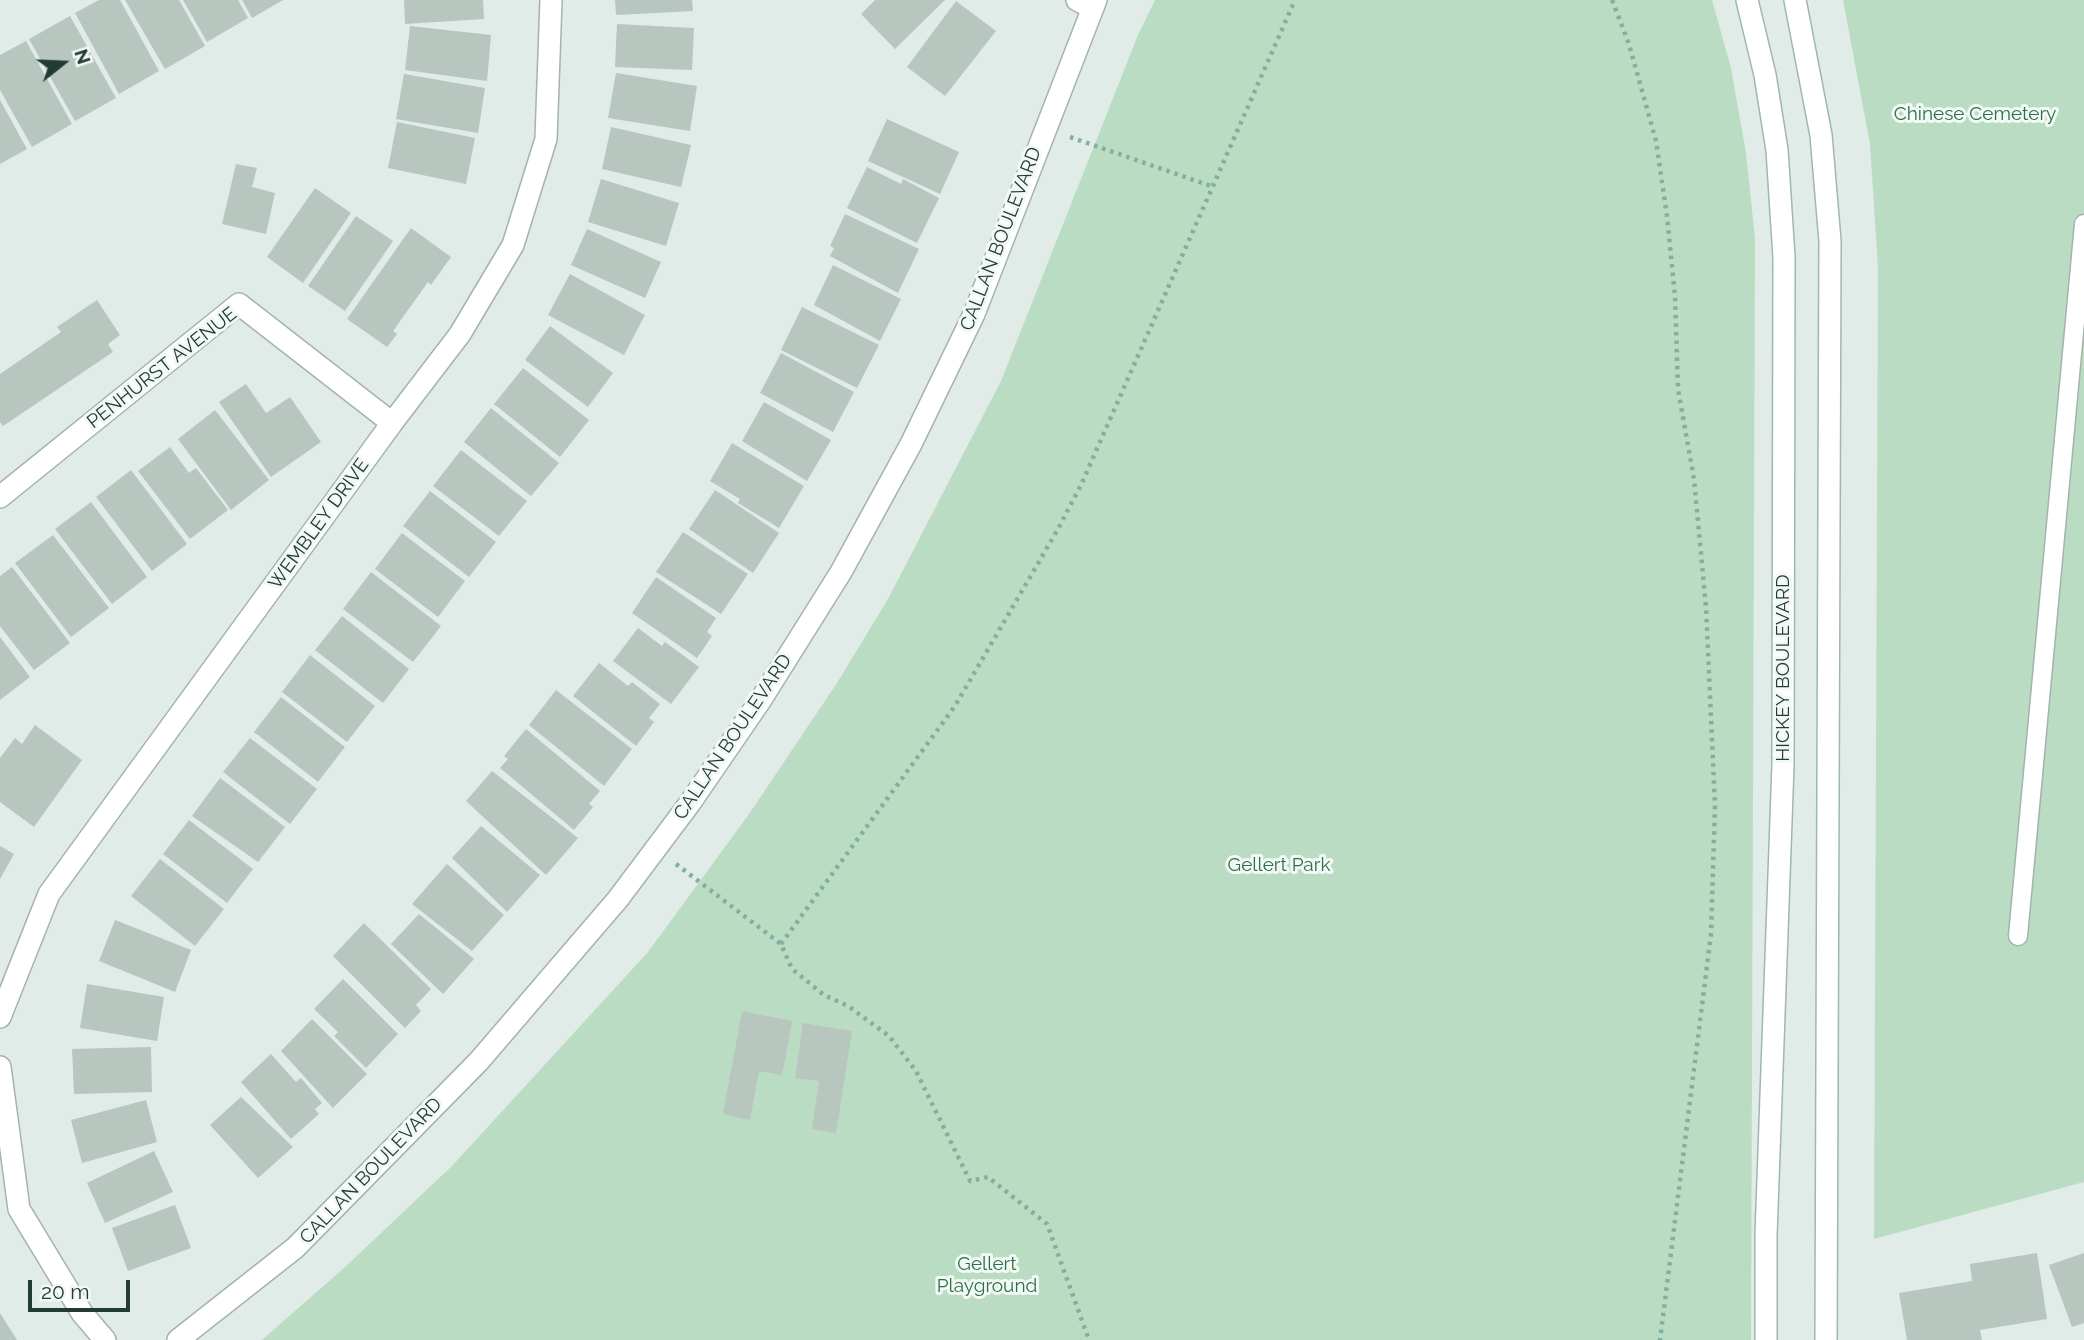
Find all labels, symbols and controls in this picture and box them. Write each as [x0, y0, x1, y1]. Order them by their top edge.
north arrow [28, 28, 98, 98]
text: N [70, 46, 96, 67]
park label: Chinese Cemetery [1894, 103, 2056, 125]
street label: CALLAN BOULEVARD [955, 144, 1047, 334]
street label: PENHURST AVENUE [83, 303, 241, 433]
street label: WEMBLEY DRIVE [264, 454, 374, 594]
street label: HICKEY BOULEVARD [1772, 574, 1794, 762]
street label: CALLAN BOULEVARD [669, 650, 797, 824]
park label: Gellert Park [1228, 854, 1330, 876]
street label: CALLAN BOULEVARD [295, 1093, 447, 1249]
park label: Gellert Playground [937, 1253, 1037, 1297]
scale bar [32, 1266, 133, 1310]
text: 20 m [41, 1279, 89, 1304]

